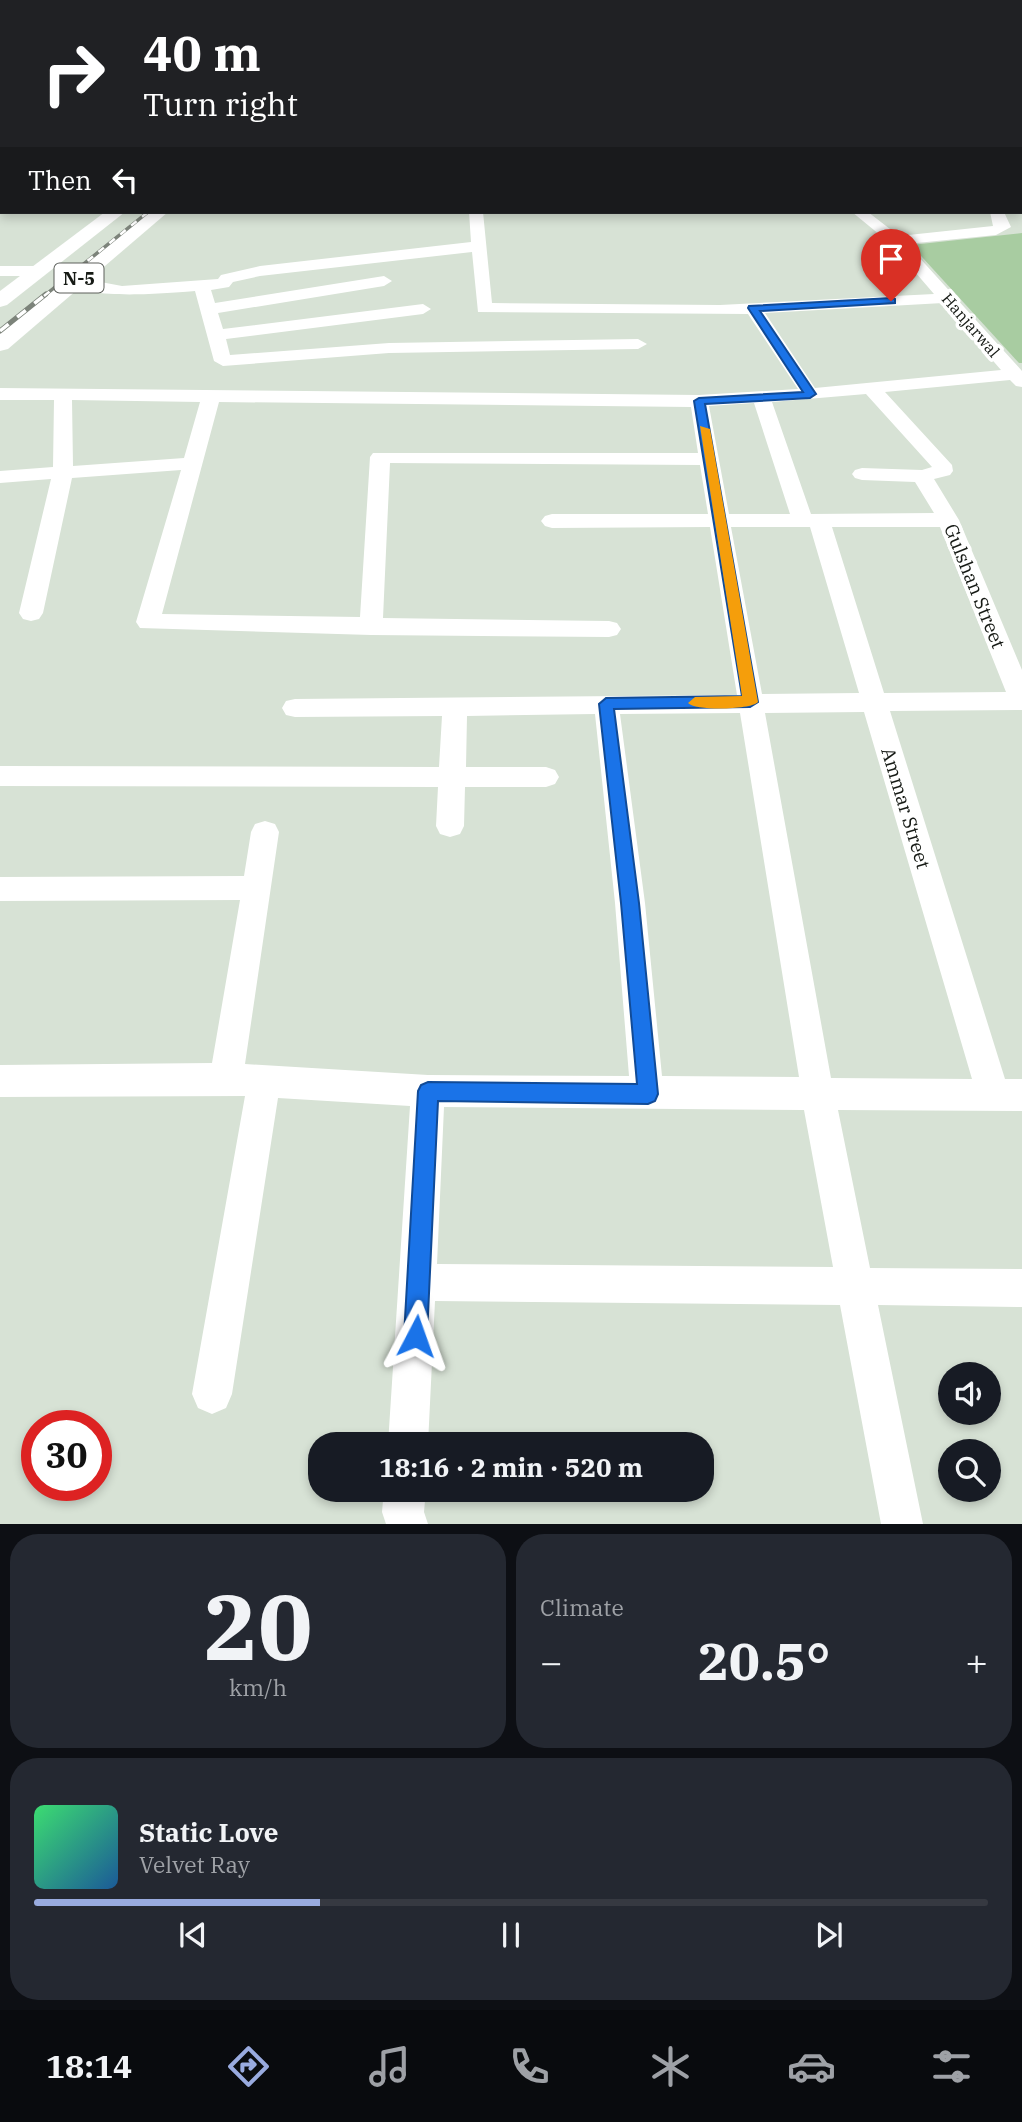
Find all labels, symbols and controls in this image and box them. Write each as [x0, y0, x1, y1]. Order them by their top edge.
text: 40 m [143, 21, 261, 84]
icon: right [28, 28, 119, 119]
text: Turn right [143, 83, 298, 125]
icon: left [106, 161, 144, 199]
text: Then [28, 163, 92, 197]
pin [861, 229, 921, 301]
icon: arrive [872, 240, 910, 278]
road number: N-5 [55, 264, 104, 292]
street label: Hanjarwal [938, 289, 1004, 361]
street label: Gulshan Street [939, 520, 1011, 652]
street label: Ammar Street [876, 744, 936, 872]
position arrow [379, 1299, 453, 1373]
map controls [938, 1362, 1001, 1502]
button: sound [938, 1362, 1001, 1425]
speed limit sign: 30 [21, 1410, 112, 1501]
button: search [938, 1439, 1001, 1502]
text: 18:16 · 2 min · 520 m [379, 1450, 643, 1484]
text: 20 [203, 1567, 313, 1685]
text: Climate [540, 1592, 624, 1622]
text: 20.5° [698, 1627, 830, 1694]
text: − [540, 1637, 563, 1686]
text: + [965, 1637, 988, 1686]
text: km/h [229, 1672, 287, 1702]
text: Static Love [139, 1815, 278, 1849]
text: Velvet Ray [139, 1849, 250, 1879]
icon: previous [174, 1916, 212, 1954]
icon: pause [492, 1916, 530, 1954]
icon: next [810, 1916, 848, 1954]
icon: directions [224, 2042, 273, 2091]
icon: music [365, 2042, 414, 2091]
icon: phone [505, 2042, 554, 2091]
icon: climate [646, 2042, 695, 2091]
icon: car [787, 2042, 836, 2091]
icon: filters [927, 2042, 976, 2091]
text: 18:14 [46, 2045, 132, 2087]

